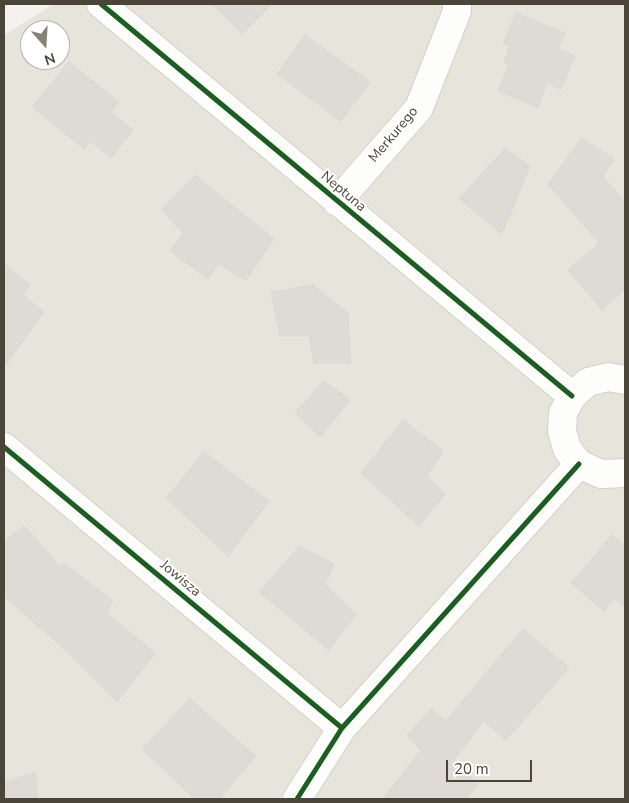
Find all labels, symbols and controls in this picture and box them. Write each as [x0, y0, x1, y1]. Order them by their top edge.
north arrow [20, 20, 70, 70]
text: N [42, 48, 58, 69]
street label: Merkurego [366, 104, 422, 166]
street label: Neptuna [317, 168, 369, 216]
street label: Jowisza [156, 557, 204, 601]
scale bar [449, 750, 535, 782]
text: 20 m [454, 759, 489, 779]

